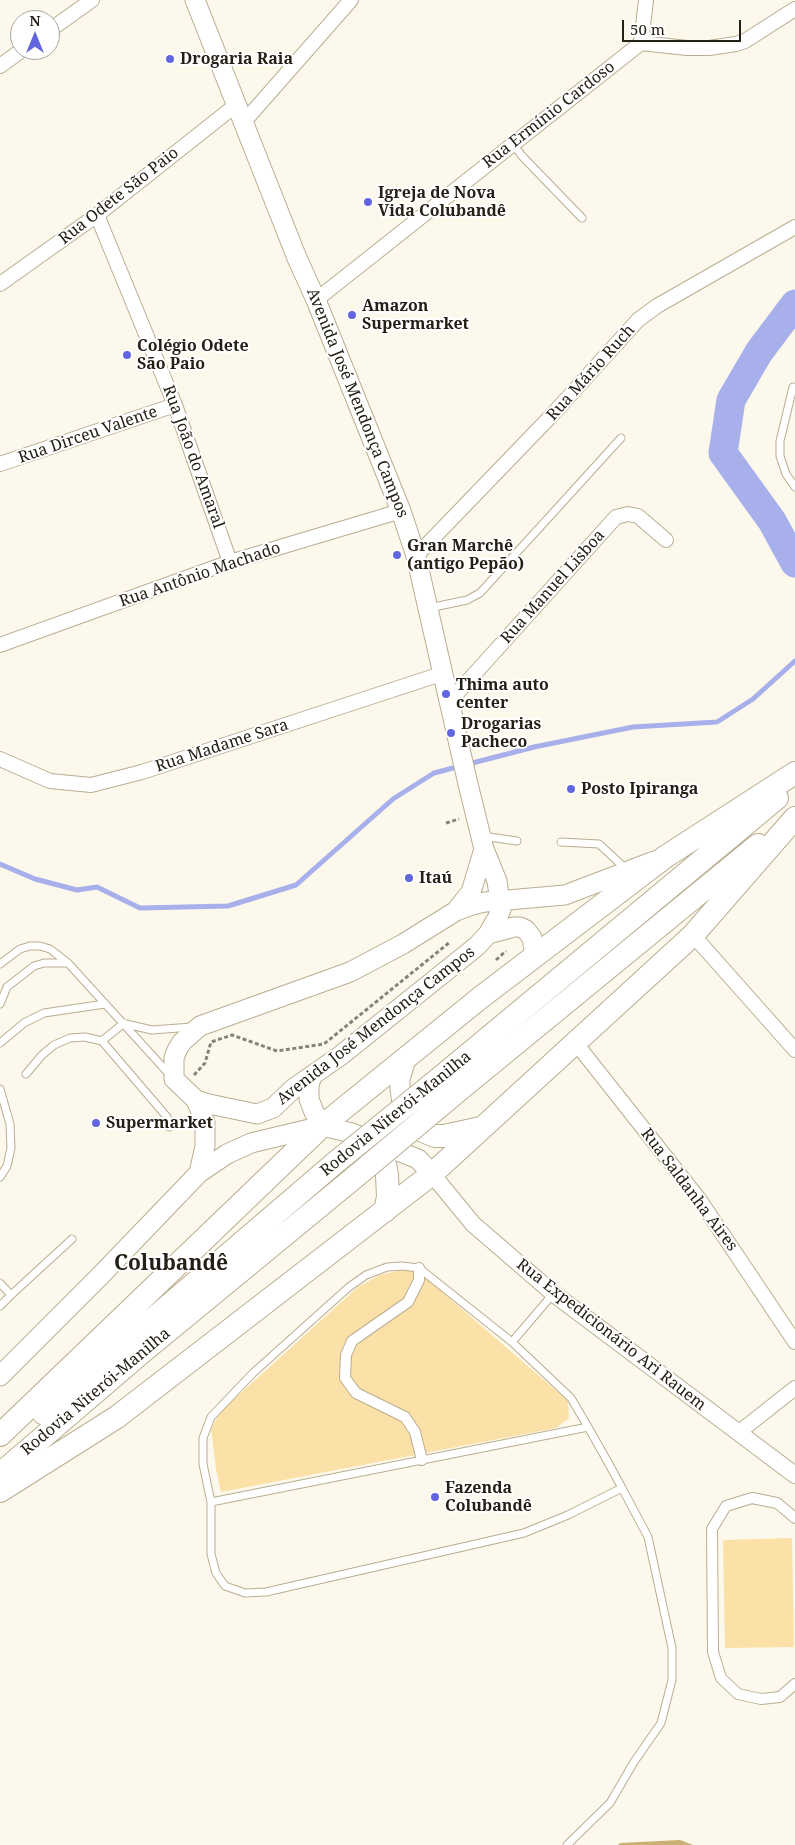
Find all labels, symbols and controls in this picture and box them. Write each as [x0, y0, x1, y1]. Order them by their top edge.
north arrow [10, 10, 60, 60]
scale bar [625, 10, 744, 42]
text: N [29, 11, 41, 30]
text: 50 m [630, 19, 665, 39]
place label: Drogaria Raia [180, 49, 293, 69]
marker: Drogaria Raia [164, 53, 176, 65]
street label: Rua Ermínio Cardoso [479, 57, 619, 173]
street label: Rua Odete São Paio [55, 143, 183, 249]
place label: Igreja de Nova Vida Colubandê [378, 183, 506, 221]
marker: Igreja de Nova Vida Colubandê [362, 196, 374, 208]
street label: Avenida José Mendonça Campos [302, 285, 412, 521]
place label: Amazon Supermarket [362, 296, 469, 334]
marker: Amazon Supermarket [346, 309, 358, 321]
street label: Rua Mário Ruch [543, 321, 639, 425]
place label: Colégio Odete São Paio [137, 336, 249, 374]
marker: Colégio Odete São Paio [121, 349, 133, 361]
street label: Rua João do Amaral [158, 383, 228, 531]
street label: Rua Dirceu Valente [16, 402, 160, 468]
street label: Rua Manuel Lisboa [497, 526, 609, 648]
place label: Gran Marchê (antigo Pepão) [407, 536, 524, 574]
street label: Rua Antônio Machado [117, 538, 283, 612]
marker: Gran Marchê (antigo Pepão) [391, 549, 403, 561]
place label: Thima auto center [456, 675, 549, 713]
marker: Thima auto center [440, 688, 452, 700]
place label: Drogarias Pacheco [461, 714, 541, 752]
street label: Rua Madame Sara [153, 715, 291, 777]
marker: Drogarias Pacheco [445, 727, 457, 739]
place label: Posto Ipiranga [581, 779, 698, 799]
marker: Posto Ipiranga [565, 783, 577, 795]
place label: Itaú [419, 868, 452, 888]
marker: Itaú [403, 872, 415, 884]
street label: Avenida José Mendonça Campos [273, 943, 479, 1109]
street label: Rodovia Niterói-Manilha [317, 1047, 475, 1181]
place label: Supermarket [106, 1113, 213, 1133]
marker: Supermarket [90, 1117, 102, 1129]
street label: Rua Saldanha Aires [637, 1125, 741, 1255]
district label: Colubandê [114, 1251, 228, 1277]
street label: Rua Expedicionário Ari Rauem [512, 1255, 710, 1415]
street label: Rodovia Niterói-Manilha [18, 1324, 174, 1460]
place label: Fazenda Colubandê [445, 1478, 532, 1516]
marker: Fazenda Colubandê [429, 1491, 441, 1503]

